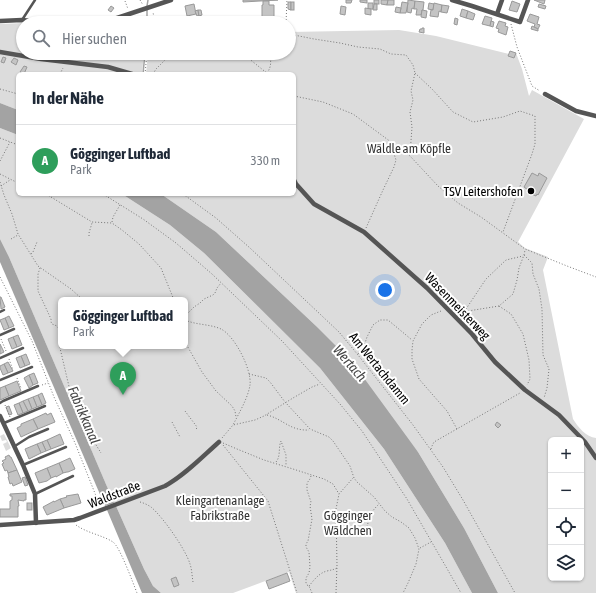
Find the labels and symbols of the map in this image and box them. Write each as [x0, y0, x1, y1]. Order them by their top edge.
park label: Wäldle am Köpfle [367, 141, 451, 156]
place label: TSV Leitershofen [444, 184, 523, 199]
marker: TSV Leitershofen [526, 186, 536, 196]
street label: Wasenmeisterweg [422, 270, 494, 343]
your location [375, 280, 395, 300]
street label: Am Wertachdamm [346, 329, 413, 407]
water label: Wertach [330, 342, 370, 384]
pin: A [110, 362, 136, 395]
water label: Fabrikkanal [65, 384, 103, 447]
street label: Waldstraße [86, 478, 142, 511]
park label: Kleingartenanlage Fabrikstraße [176, 493, 265, 523]
park label: Gögginger Wäldchen [324, 508, 372, 538]

